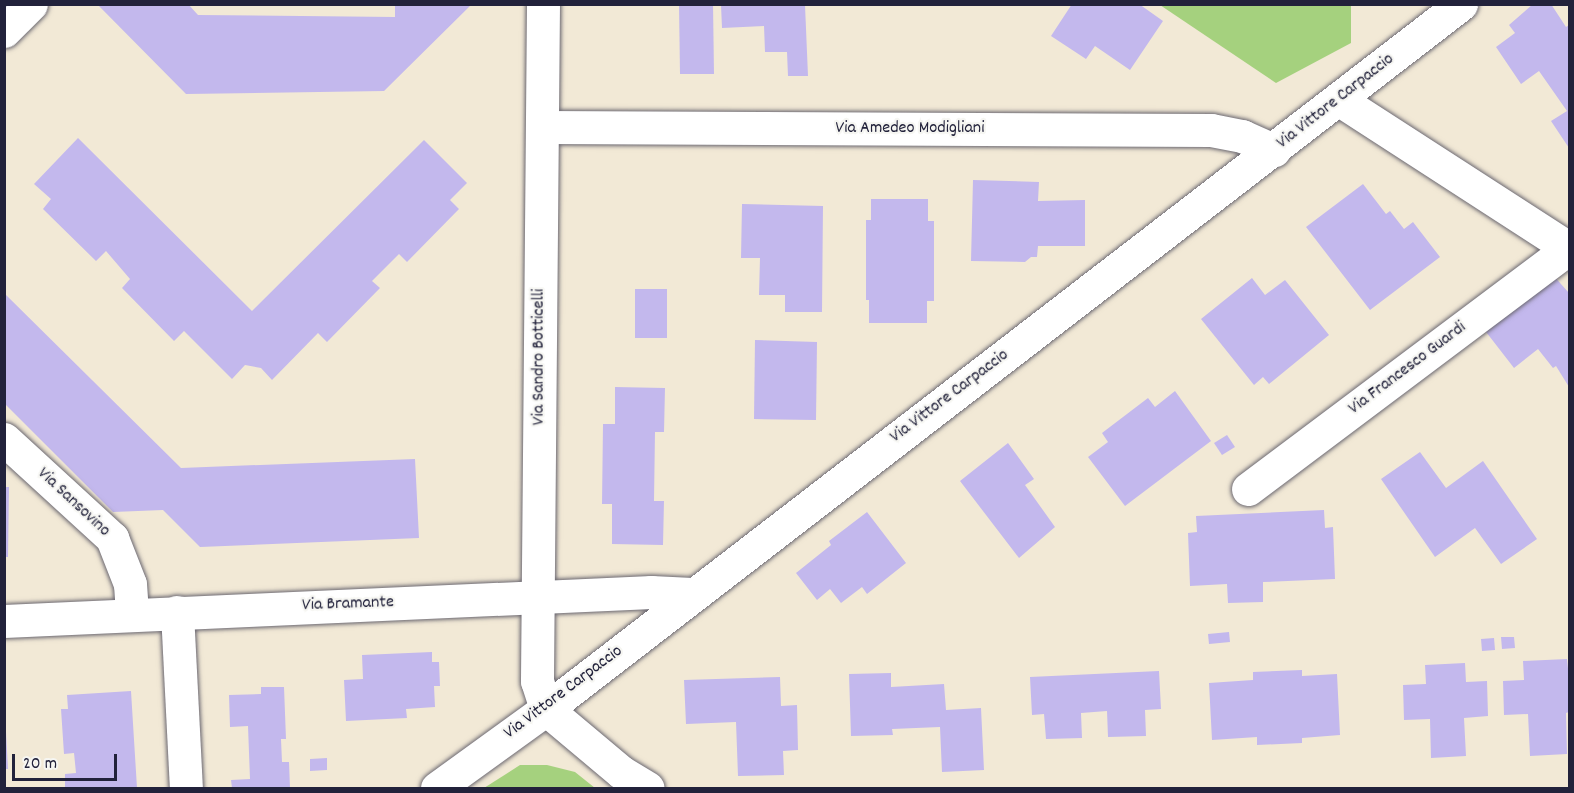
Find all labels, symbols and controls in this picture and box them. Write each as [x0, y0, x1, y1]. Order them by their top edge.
street label: Via Vittore Carpaccio [1273, 49, 1399, 155]
street label: Via Amedeo Modigliani [836, 118, 984, 140]
street label: Via Sandro Botticelli [529, 289, 551, 425]
street label: Via Francesco Guardi [1345, 318, 1471, 420]
street label: Via Vittore Carpaccio [886, 345, 1014, 449]
street label: Via Sansovino [32, 464, 114, 542]
street label: Via Bramante [302, 593, 394, 617]
street label: Via Vittore Carpaccio [500, 641, 628, 745]
scale bar [15, 742, 120, 780]
text: 20 m [23, 752, 57, 777]

